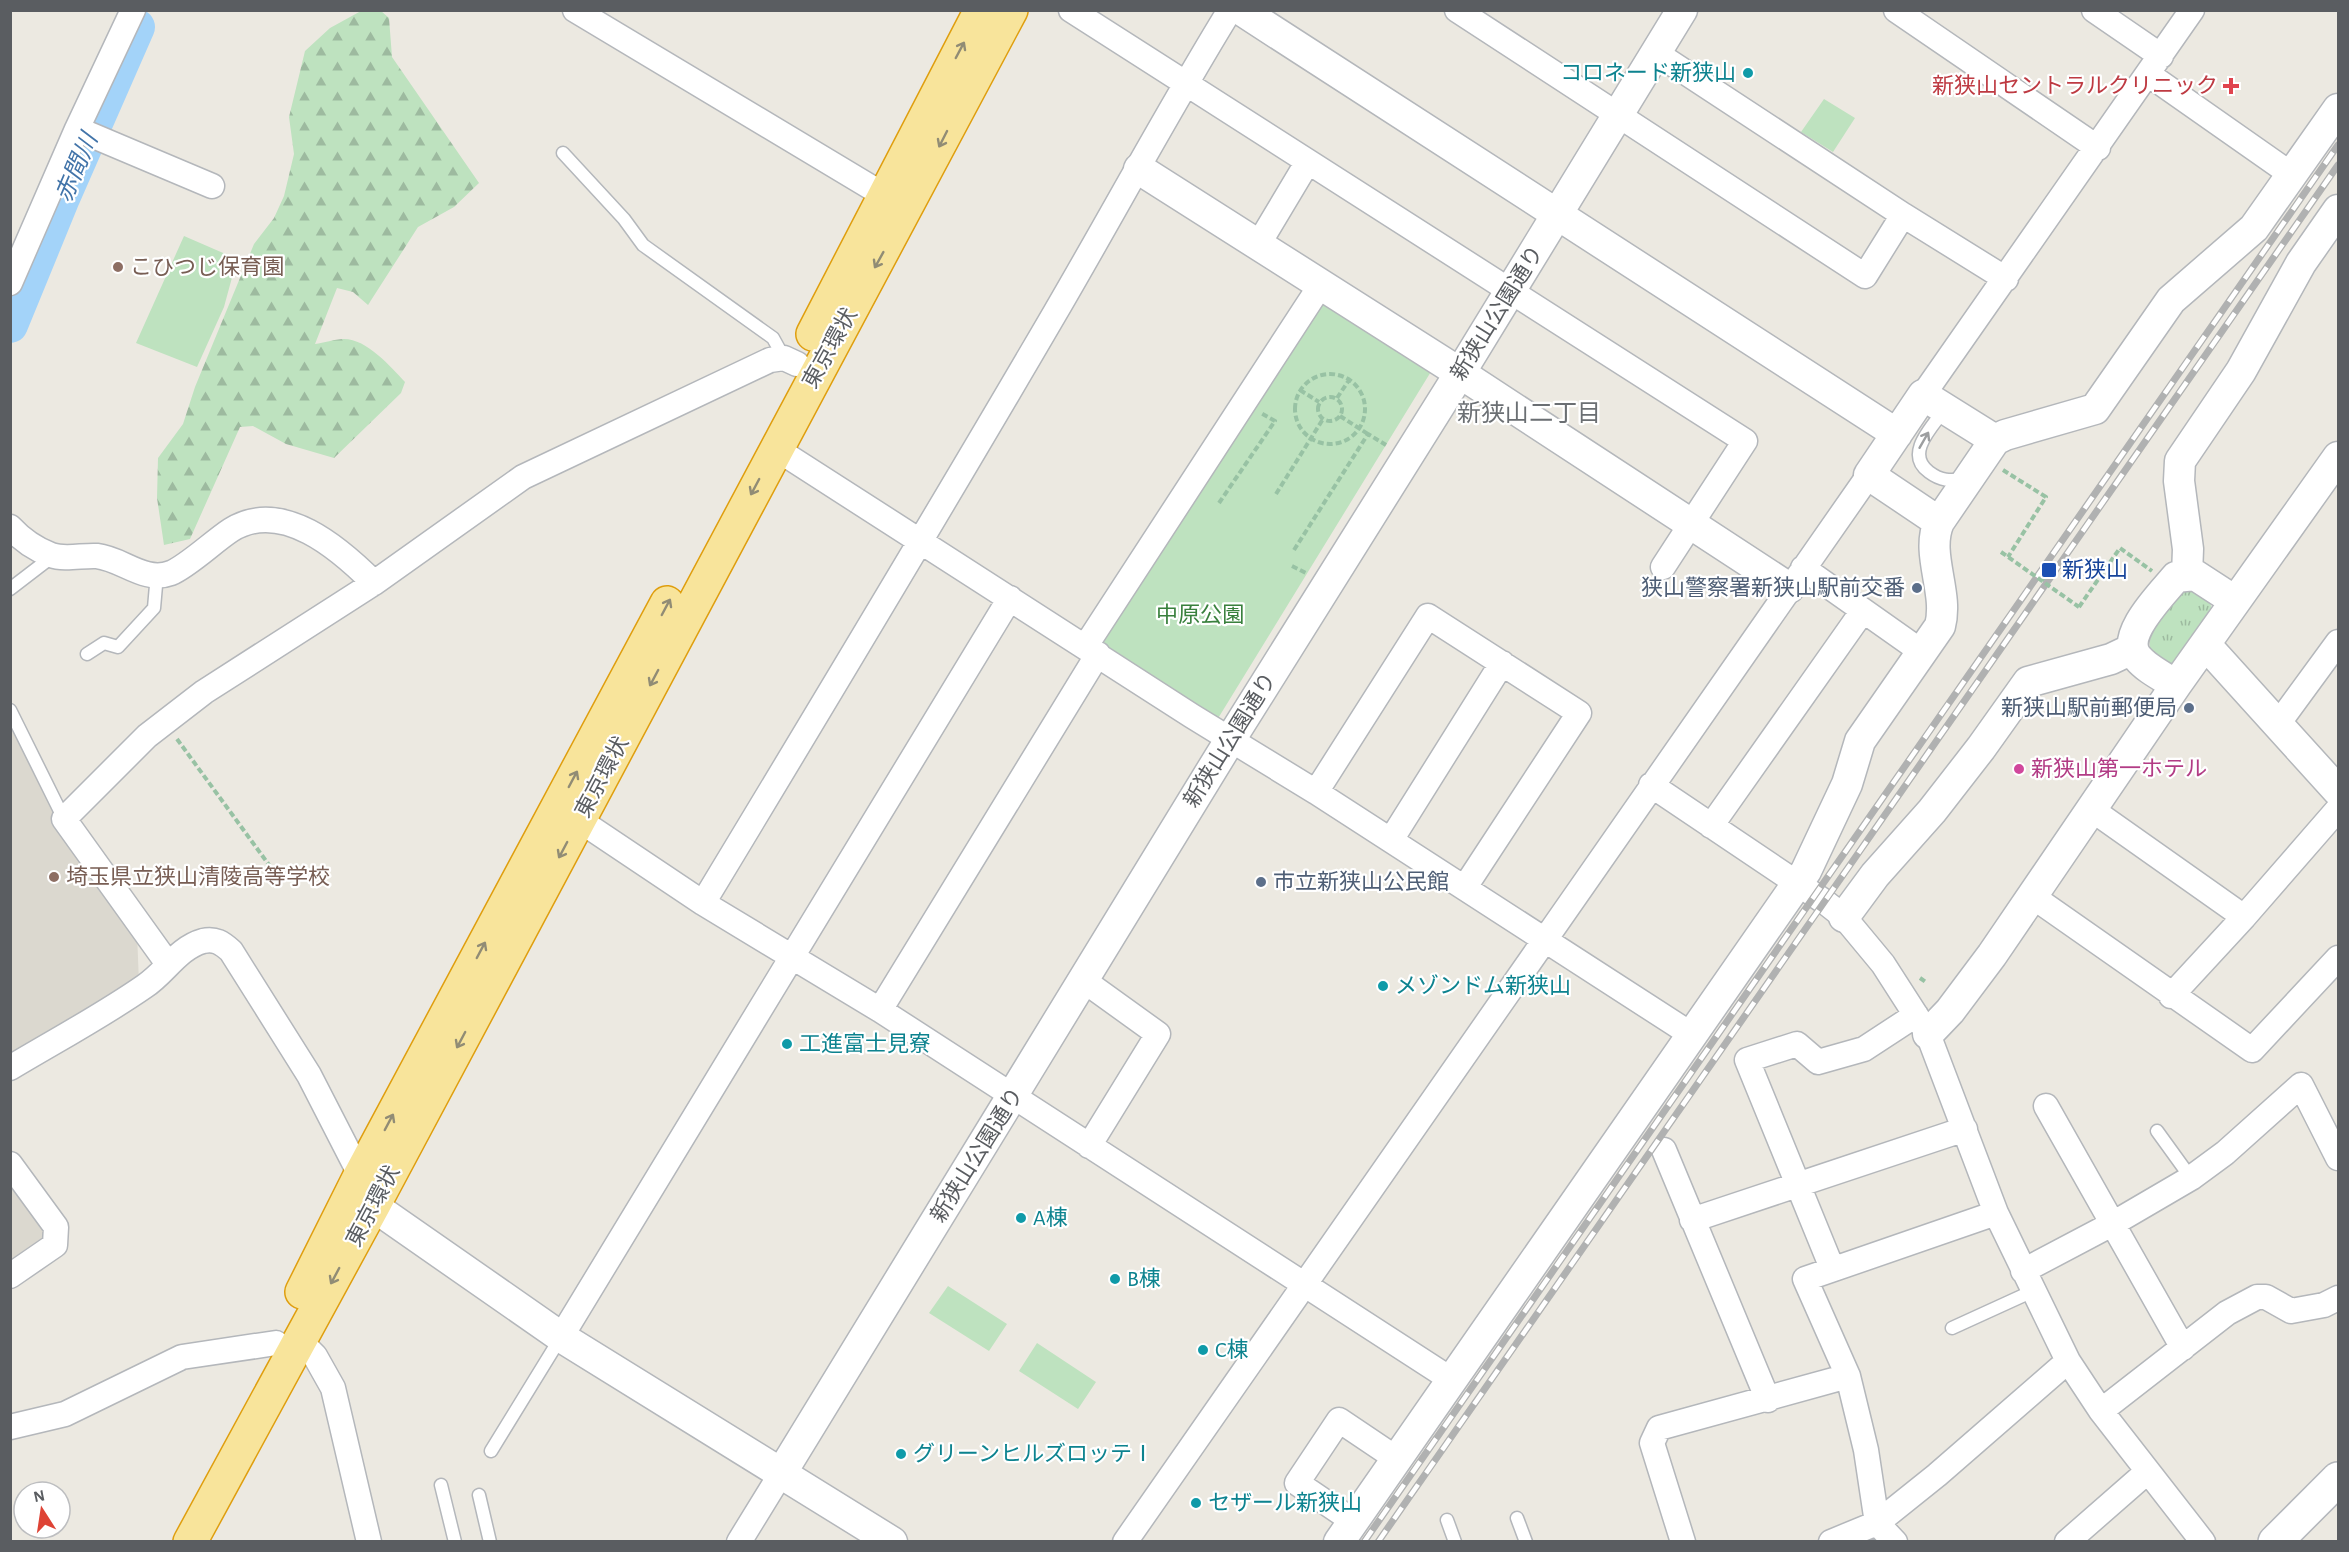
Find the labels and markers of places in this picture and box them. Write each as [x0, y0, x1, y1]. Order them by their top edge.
place label: コロネード新狭山 [1560, 61, 1736, 84]
marker: コロネード新狭山 [1741, 66, 1755, 80]
place label: 新狭山セントラルクリニック [1932, 74, 2218, 97]
marker: 新狭山セントラルクリニック [2222, 77, 2240, 95]
place label: こひつじ保育園 [130, 255, 284, 278]
marker: こひつじ保育園 [111, 260, 125, 274]
place label: 新狭山 [2062, 558, 2128, 581]
marker: 新狭山 [2040, 561, 2058, 579]
place label: 狭山警察署新狭山駅前交番 [1641, 576, 1905, 599]
marker: 狭山警察署新狭山駅前交番 [1910, 581, 1924, 595]
place label: 新狭山駅前郵便局 [2001, 696, 2177, 719]
marker: 新狭山駅前郵便局 [2182, 701, 2196, 715]
place label: 新狭山第一ホテル [2031, 757, 2207, 780]
marker: 新狭山第一ホテル [2012, 762, 2026, 776]
place label: 埼玉県立狭山清陵高等学校 [66, 865, 330, 888]
marker: 埼玉県立狭山清陵高等学校 [47, 870, 61, 884]
place label: 市立新狭山公民館 [1273, 870, 1449, 893]
marker: 市立新狭山公民館 [1254, 875, 1268, 889]
place label: メゾンドム新狭山 [1395, 974, 1571, 997]
marker: メゾンドム新狭山 [1376, 979, 1390, 993]
place label: 工進富士見寮 [799, 1032, 931, 1055]
marker: 工進富士見寮 [780, 1037, 794, 1051]
place label: A棟 [1033, 1206, 1068, 1229]
marker: A棟 [1014, 1211, 1028, 1225]
place label: B棟 [1127, 1267, 1161, 1290]
marker: B棟 [1108, 1272, 1122, 1286]
place label: C棟 [1215, 1338, 1248, 1361]
marker: C棟 [1196, 1343, 1210, 1357]
place label: グリーンヒルズロッテⅠ [913, 1442, 1154, 1465]
marker: グリーンヒルズロッテⅠ [894, 1447, 908, 1461]
place label: セザール新狭山 [1208, 1491, 1362, 1514]
marker: セザール新狭山 [1189, 1496, 1203, 1510]

